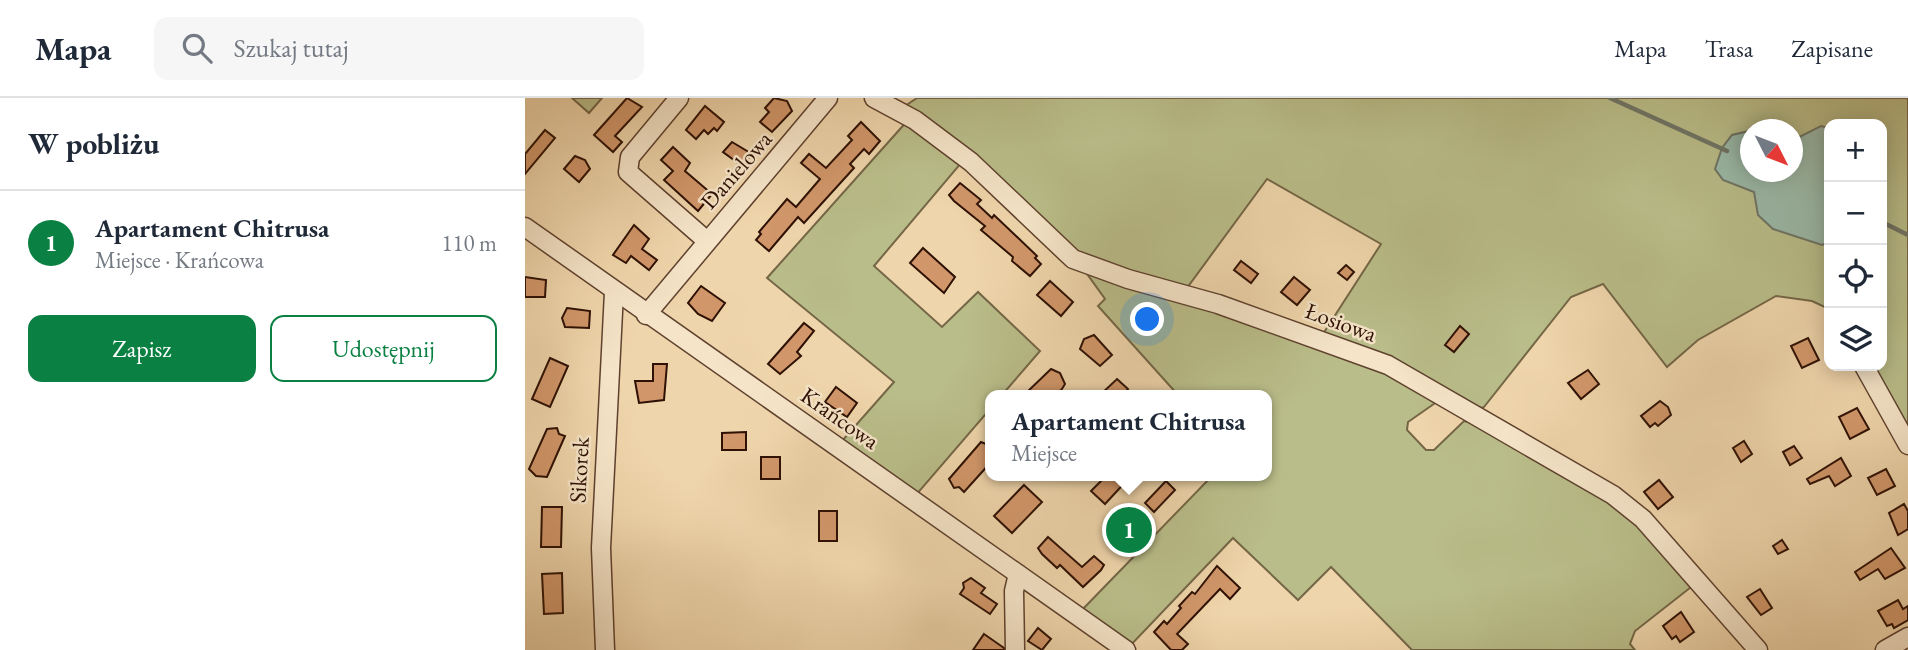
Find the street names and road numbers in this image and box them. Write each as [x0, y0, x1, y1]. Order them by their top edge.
street label: Danielowa [694, 124, 779, 215]
street label: Łosiowa [1301, 295, 1381, 349]
street label: Krańcowa [795, 380, 886, 456]
street label: Sikorek [562, 435, 596, 504]

